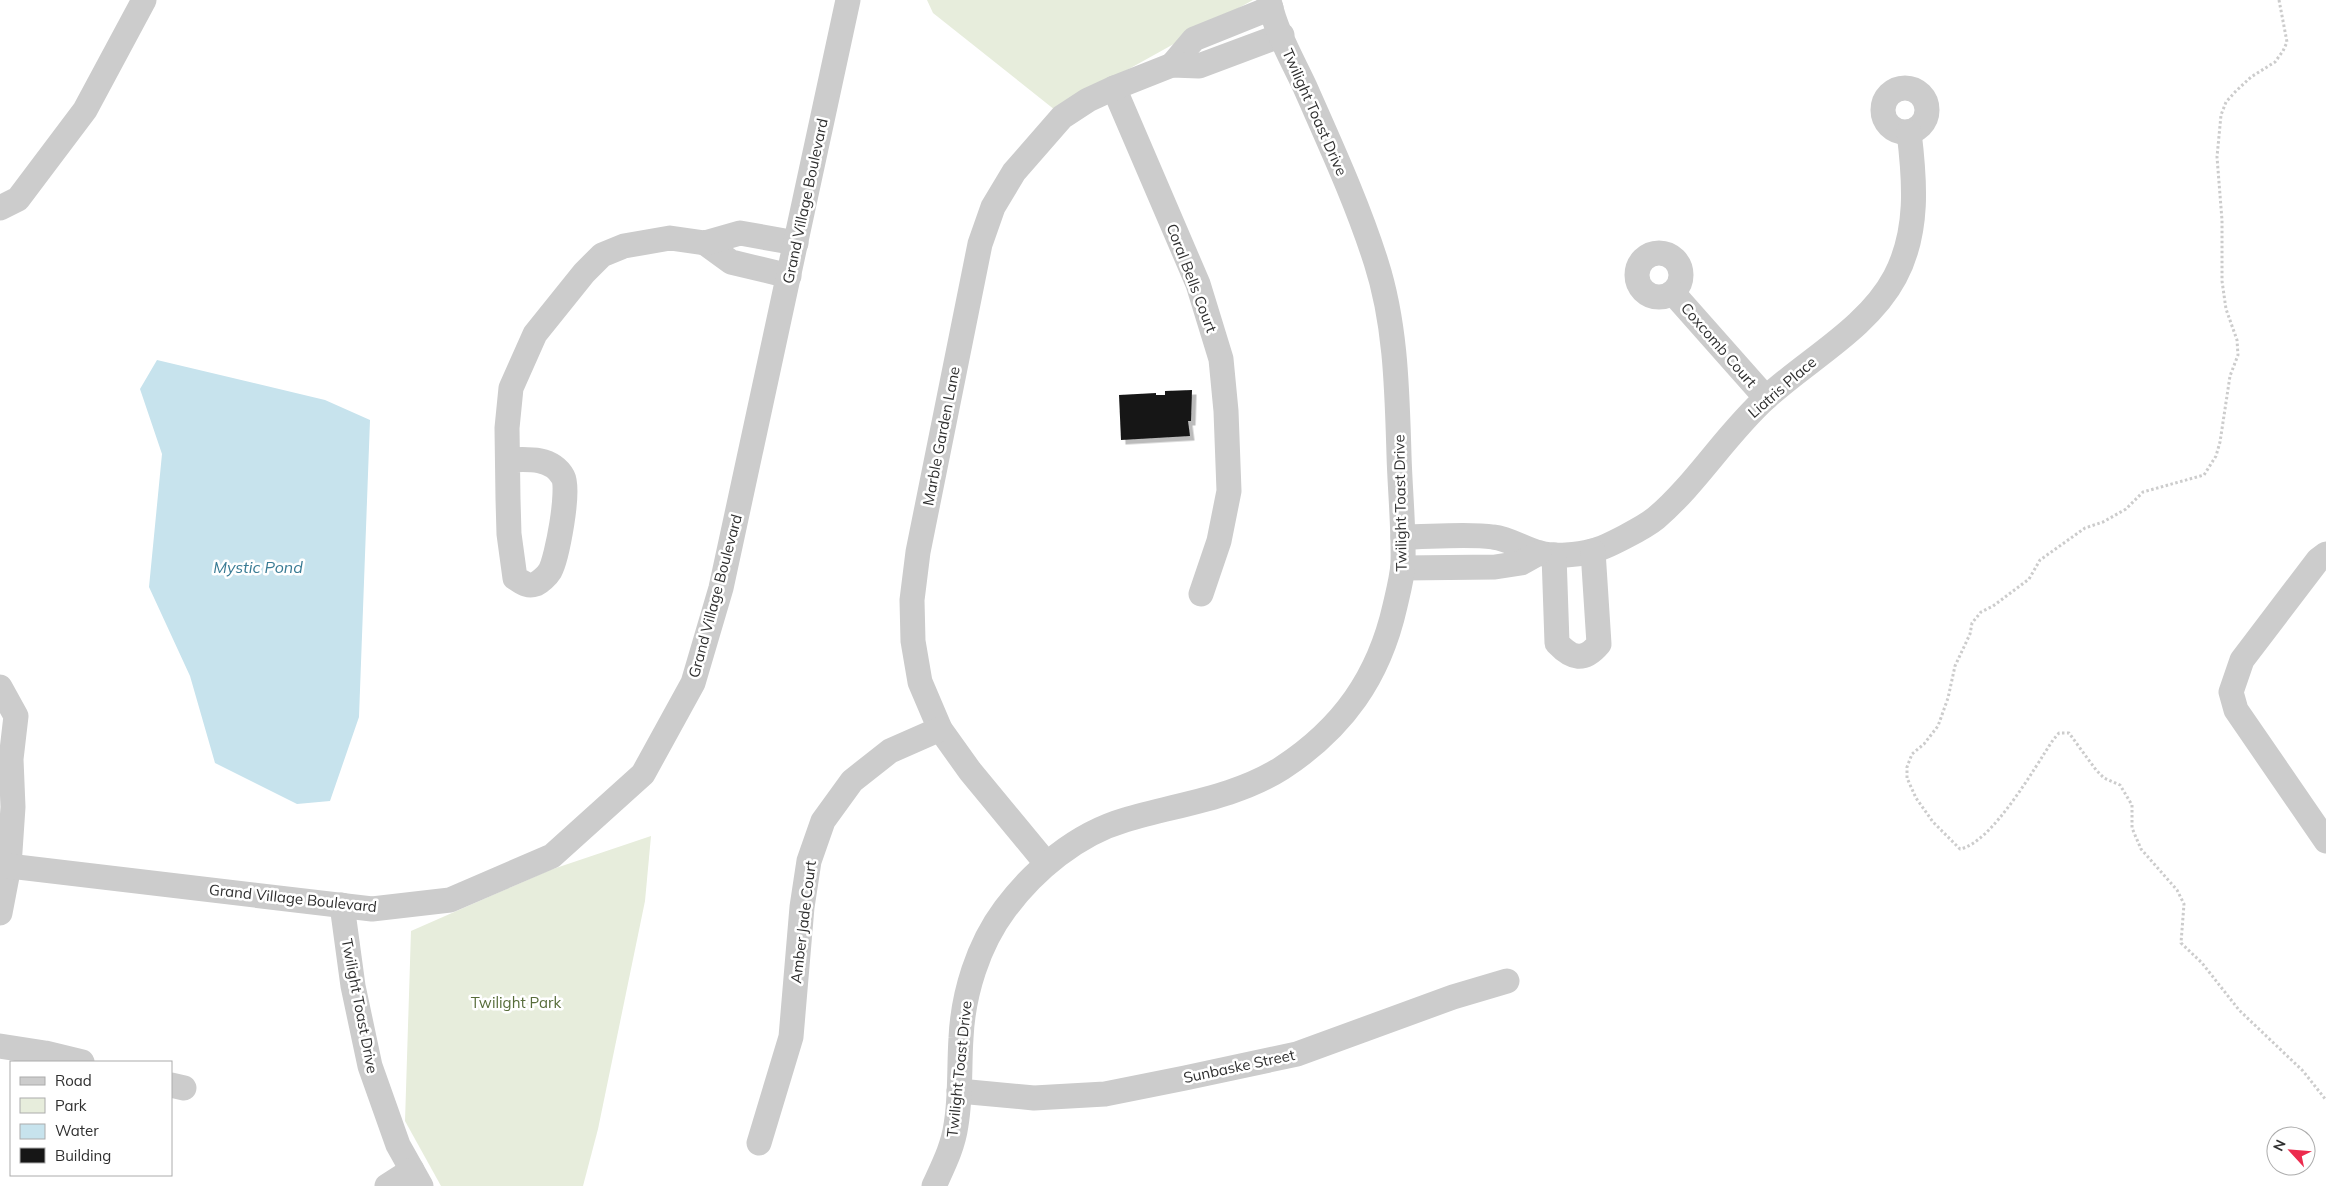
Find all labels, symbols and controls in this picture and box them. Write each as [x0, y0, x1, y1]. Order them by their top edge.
street label: Twilight Toast Drive [1278, 46, 1352, 178]
street label: Grand Village Boulevard [778, 117, 832, 285]
street label: Coral Bells Court [1163, 221, 1221, 335]
street label: Coxcomb Court [1677, 299, 1761, 391]
street label: Liatris Place [1744, 352, 1820, 422]
street label: Marble Garden Lane [918, 365, 964, 507]
street label: Twilight Toast Drive [1389, 434, 1411, 572]
street label: Grand Village Boulevard [684, 512, 746, 680]
water label: Mystic Pond [213, 557, 303, 577]
street label: Amber Jade Court [786, 859, 820, 985]
street label: Grand Village Boulevard [208, 880, 378, 916]
street label: Twilight Toast Drive [338, 937, 382, 1075]
park label: Twilight Park [471, 993, 561, 1012]
street label: Twilight Toast Drive [942, 1000, 976, 1138]
street label: Sunbaske Street [1182, 1045, 1296, 1087]
legend [10, 1061, 172, 1176]
text: Road [55, 1071, 92, 1090]
text: Park [55, 1096, 87, 1115]
text: Water [55, 1121, 99, 1140]
north arrow [2266, 1126, 2316, 1176]
text: N [2269, 1137, 2290, 1154]
text: Building [55, 1146, 111, 1165]

